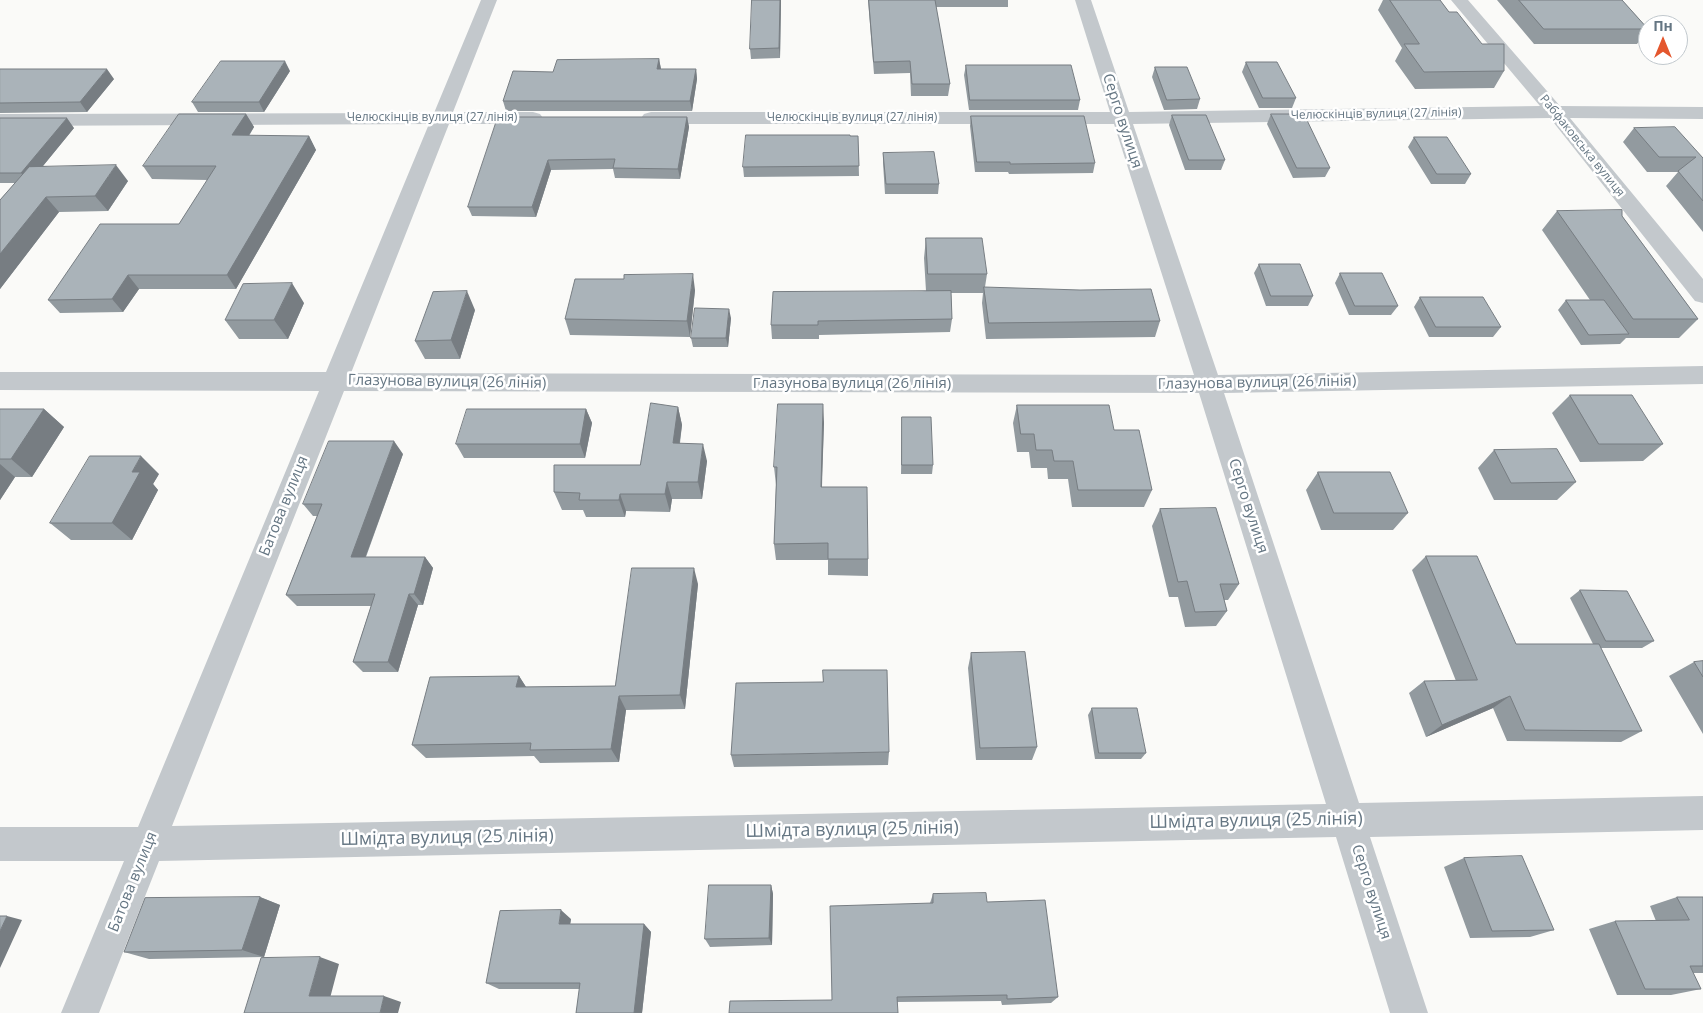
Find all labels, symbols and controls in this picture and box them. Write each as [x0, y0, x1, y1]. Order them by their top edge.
north arrow [1638, 15, 1688, 65]
text: Пн [1653, 16, 1673, 35]
street label: Серго вулиця [1098, 71, 1146, 171]
street label: Рабфаковська вулиця [1536, 92, 1628, 200]
street label: Челюскінців вулиця (27 лiнiя) [1291, 105, 1461, 123]
street label: Челюскінців вулиця (27 лiнiя) [347, 111, 517, 125]
street label: Челюскінців вулиця (27 лiнiя) [767, 111, 937, 125]
street label: Глазунова вулиця (26 лiнiя) [348, 371, 546, 393]
street label: Глазунова вулиця (26 лiнiя) [1158, 372, 1356, 394]
street label: Глазунова вулиця (26 лiнiя) [753, 375, 951, 393]
street label: Батова вулиця [256, 453, 312, 559]
street label: Серго вулиця [1224, 456, 1272, 556]
street label: Шмідта вулиця (25 лiнiя) [1149, 808, 1363, 834]
street label: Шмідта вулиця (25 лiнiя) [745, 817, 959, 843]
street label: Шмідта вулиця (25 лiнiя) [340, 825, 554, 851]
street label: Батова вулиця [105, 829, 161, 935]
street label: Серго вулиця [1347, 842, 1395, 942]

